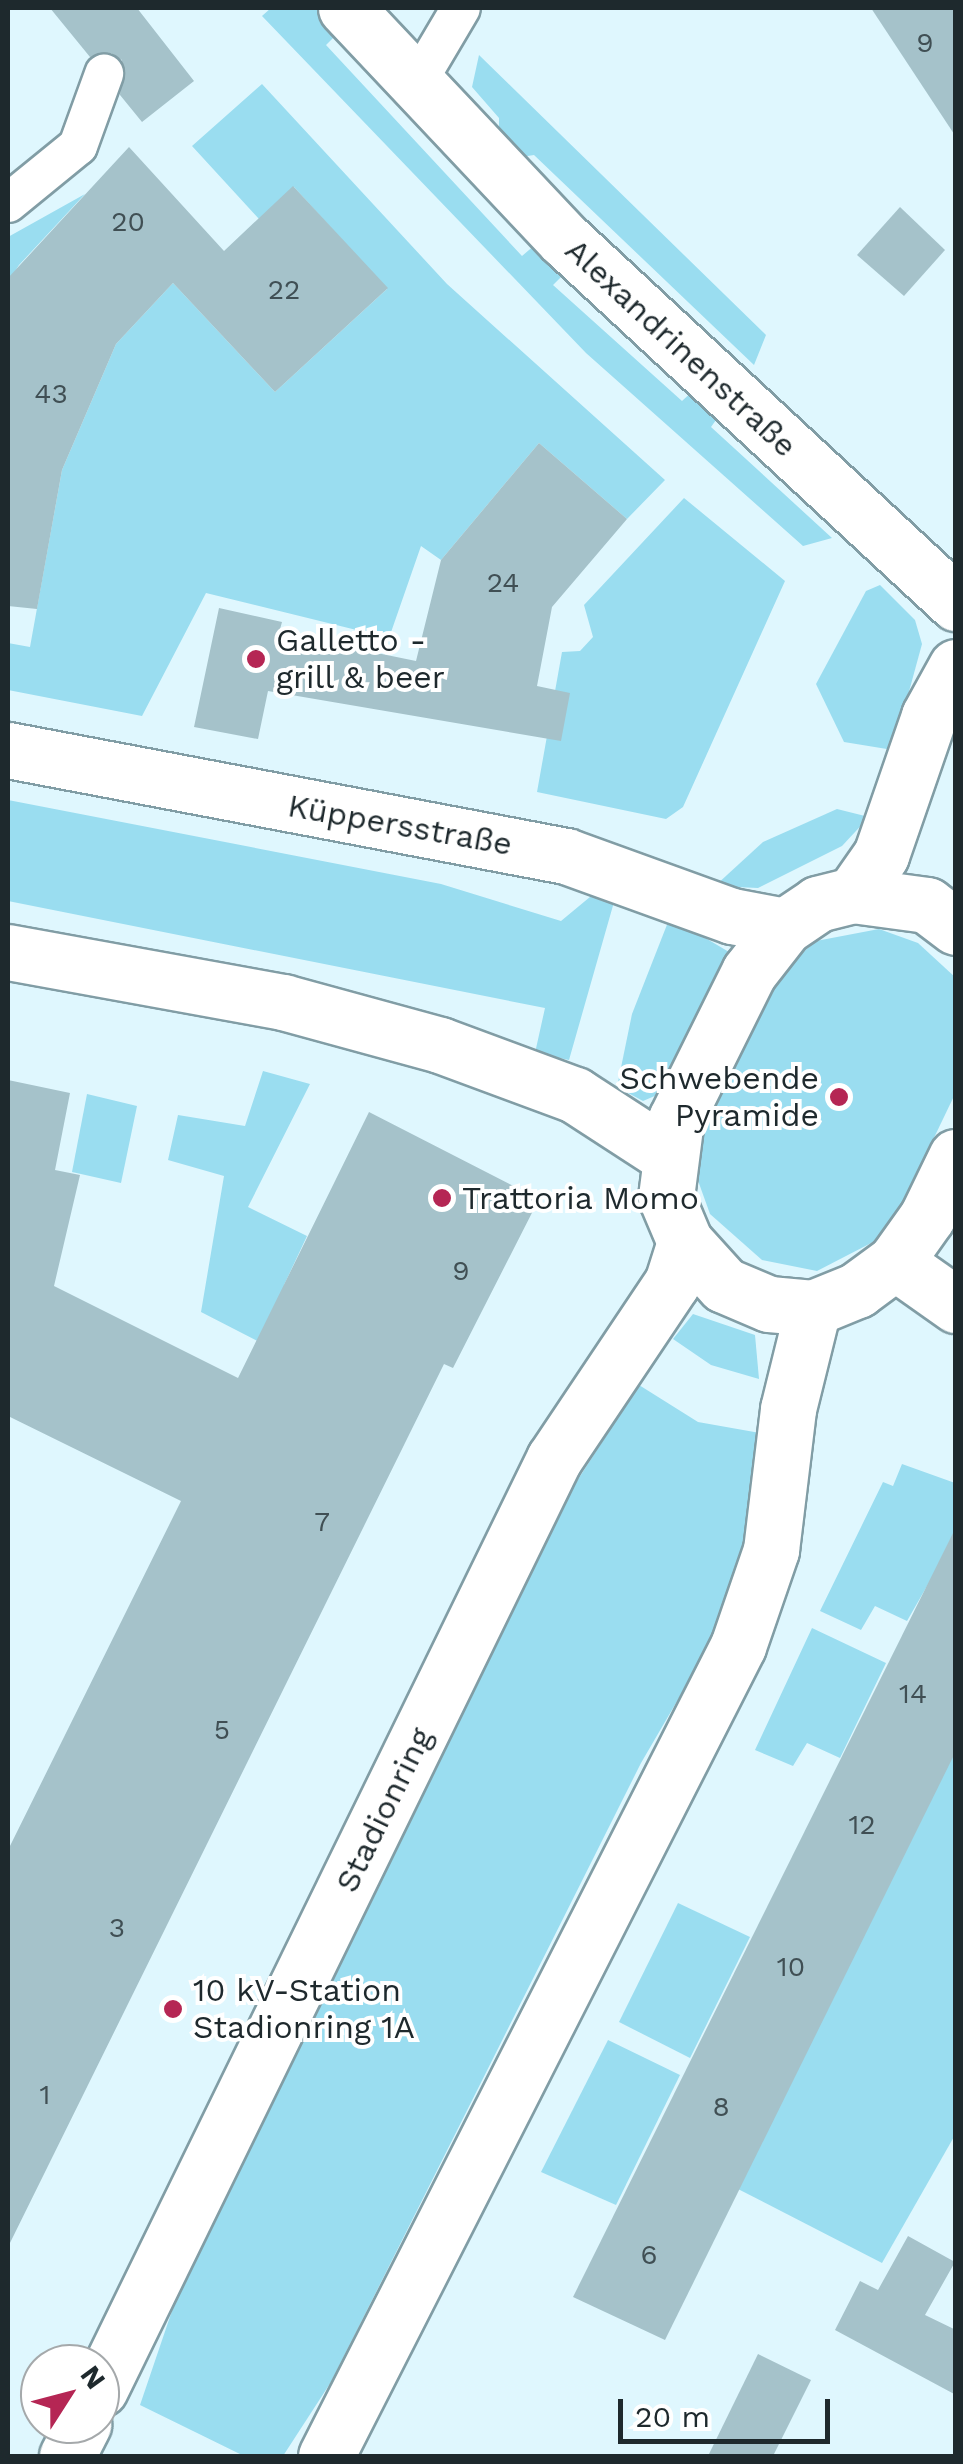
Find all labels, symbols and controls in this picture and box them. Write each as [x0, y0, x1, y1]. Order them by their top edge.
house number: 9 [916, 26, 934, 60]
house number: 20 [111, 205, 145, 239]
street label: Alexandrinenstraße [557, 231, 805, 465]
house number: 22 [268, 273, 300, 307]
house number: 43 [34, 377, 68, 411]
house number: 24 [487, 566, 519, 600]
place label: Galletto - grill & beer [276, 622, 446, 697]
marker: Galletto - grill & beer [245, 648, 267, 670]
street label: Küppersstraße [285, 786, 515, 864]
place label: Schwebende Pyramide [619, 1060, 819, 1135]
marker: Schwebende Pyramide [828, 1086, 850, 1108]
place label: Trattoria Momo [462, 1179, 700, 1217]
marker: Trattoria Momo [431, 1187, 453, 1209]
house number: 9 [452, 1254, 470, 1288]
house number: 7 [314, 1505, 330, 1539]
house number: 14 [899, 1677, 927, 1711]
house number: 5 [214, 1713, 230, 1747]
street label: Stadionring [328, 1722, 440, 1898]
house number: 12 [848, 1808, 876, 1842]
house number: 3 [109, 1911, 125, 1945]
house number: 10 [777, 1950, 805, 1984]
place label: 10 kV-Station Stadionring 1A [193, 1972, 416, 2047]
marker: 10 kV-Station Stadionring 1A [162, 1998, 184, 2020]
house number: 1 [40, 2078, 50, 2112]
house number: 8 [712, 2090, 730, 2124]
house number: 6 [640, 2238, 658, 2272]
north arrow [20, 2344, 120, 2444]
text: N [74, 2359, 113, 2395]
scale bar [623, 2379, 836, 2441]
text: 20 m [635, 2399, 710, 2434]

